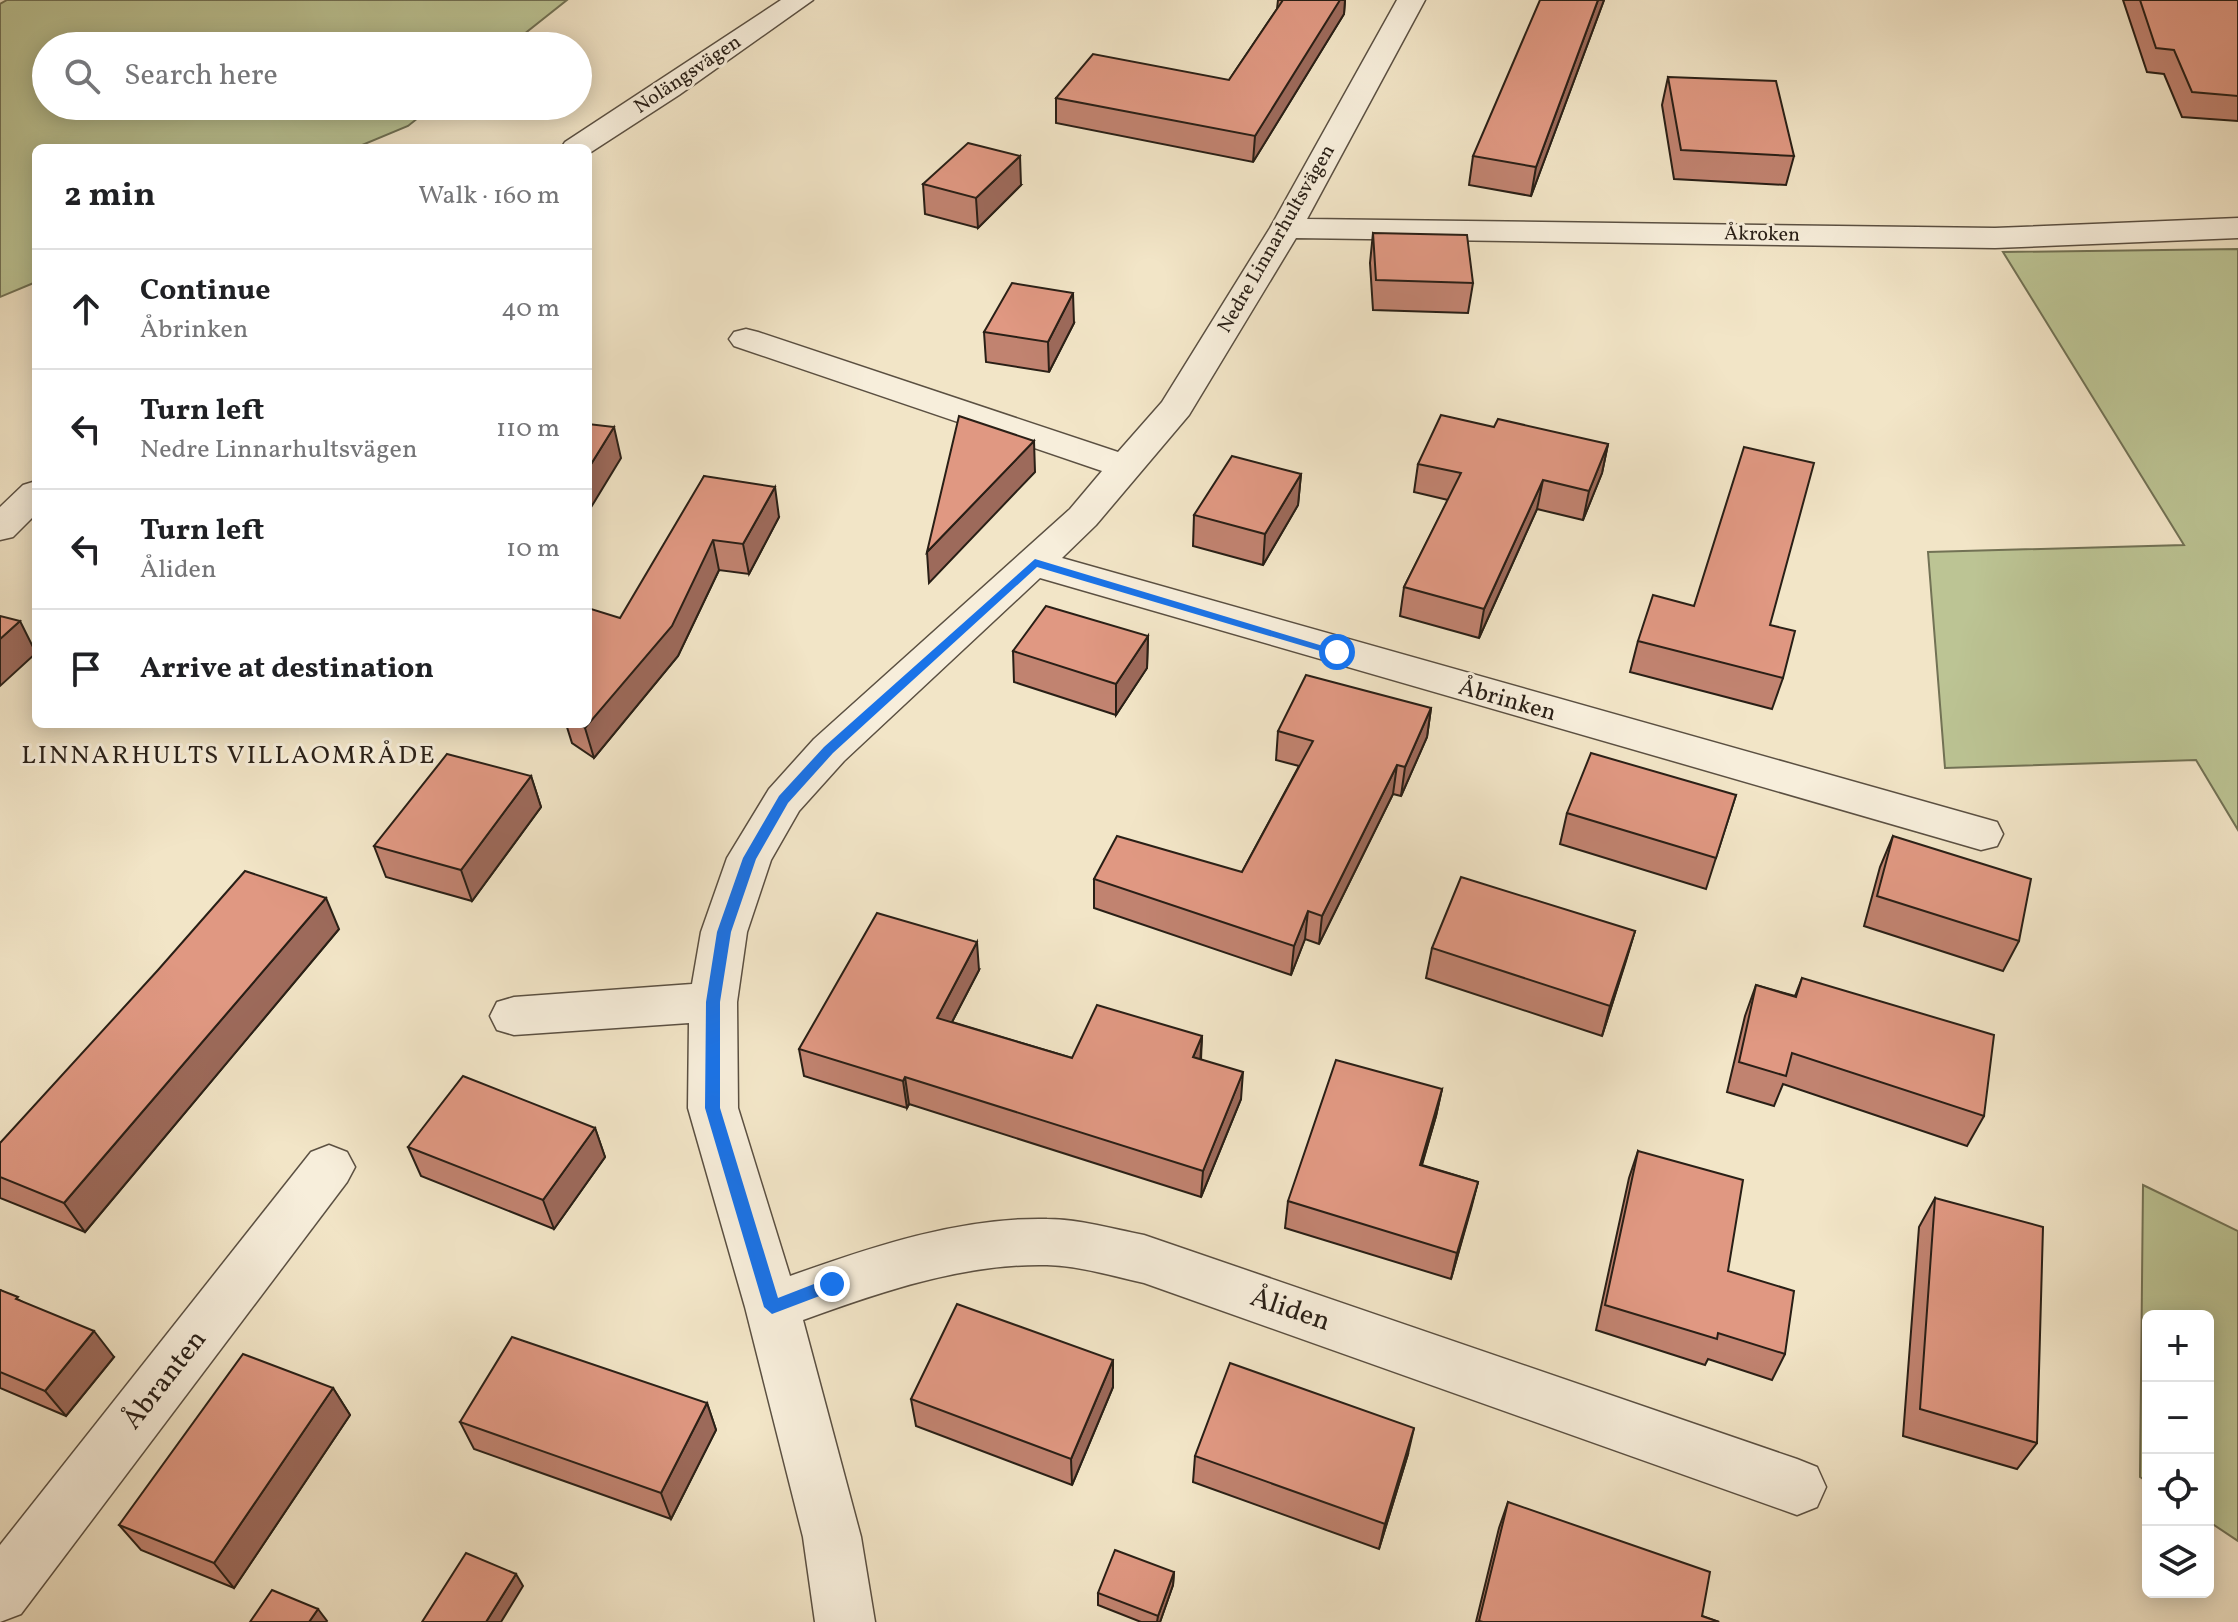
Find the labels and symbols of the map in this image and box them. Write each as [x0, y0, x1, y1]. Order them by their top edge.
street label: Nolängsvägen [629, 29, 747, 121]
street label: Nedre Linnarhultsvägen [1212, 140, 1343, 338]
street label: Åkroken [1724, 220, 1800, 250]
route start [1319, 634, 1355, 670]
street label: Åbrinken [1454, 671, 1560, 731]
district label: LINNARHULTS VILLAOMRÅDE [21, 738, 437, 774]
route end [814, 1266, 850, 1302]
street label: Åliden [1245, 1278, 1335, 1342]
street label: Åbranten [114, 1322, 216, 1438]

